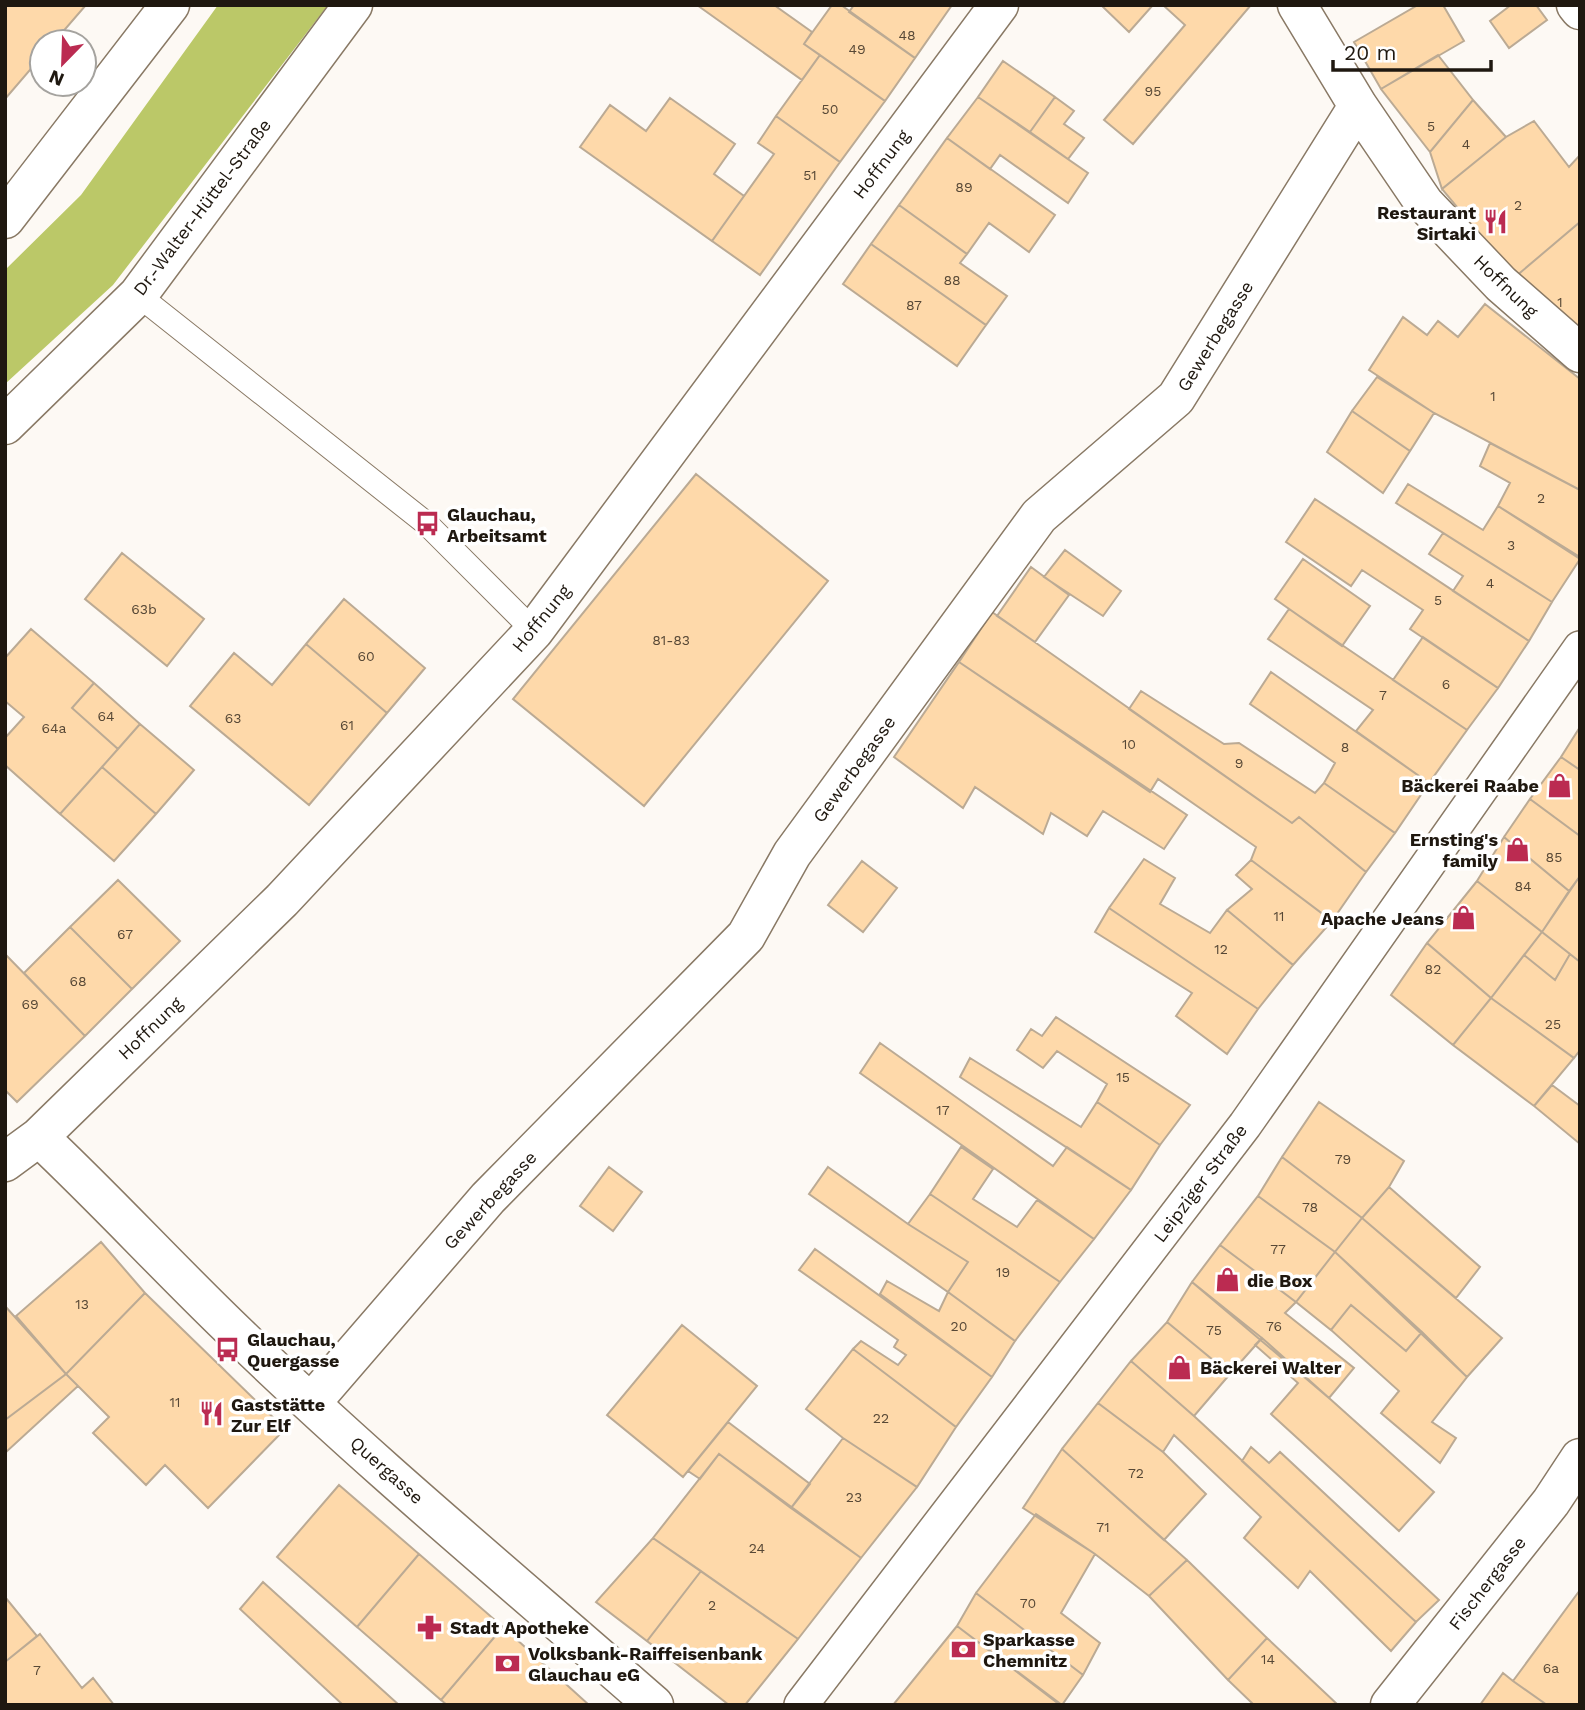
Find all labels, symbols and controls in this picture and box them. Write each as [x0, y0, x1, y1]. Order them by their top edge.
house number: 48 [898, 27, 916, 43]
north arrow [28, 28, 98, 98]
scale bar [1333, 28, 1490, 72]
text: 20 m [1344, 40, 1396, 65]
house number: 49 [848, 41, 866, 57]
text: N [46, 65, 68, 92]
house number: 95 [1145, 83, 1161, 99]
house number: 50 [822, 101, 838, 117]
street label: Dr.-Walter-Hüttel-Straße [129, 115, 275, 299]
house number: 5 [1427, 118, 1435, 134]
street label: Hoffnung [848, 125, 914, 203]
house number: 4 [1462, 136, 1470, 152]
house number: 51 [803, 167, 817, 183]
house number: 89 [955, 179, 973, 195]
house number: 2 [1514, 197, 1522, 213]
place label: Restaurant Sirtaki [1377, 202, 1476, 244]
restaurant icon: Restaurant Sirtaki [1482, 208, 1510, 236]
street label: Hoffnung [1470, 250, 1543, 322]
house number: 88 [943, 272, 961, 288]
street label: Gewerbegasse [1173, 277, 1257, 395]
house number: 1 [1557, 294, 1563, 310]
house number: 87 [906, 297, 922, 313]
house number: 1 [1490, 388, 1496, 404]
house number: 2 [1537, 490, 1545, 506]
place label: Glauchau, Arbeitsamt [447, 504, 547, 546]
bus stop icon: Glauchau, Arbeitsamt [413, 510, 441, 538]
house number: 3 [1507, 537, 1515, 553]
house number: 4 [1486, 575, 1494, 591]
street label: Hoffnung [507, 580, 575, 656]
house number: 5 [1434, 592, 1442, 608]
house number: 63b [131, 601, 157, 617]
house number: 81-83 [652, 632, 690, 648]
house number: 60 [357, 648, 375, 664]
house number: 6 [1442, 676, 1450, 692]
house number: 7 [1379, 687, 1387, 703]
house number: 64 [97, 708, 115, 724]
house number: 63 [225, 710, 241, 726]
street label: Gewerbegasse [808, 712, 900, 826]
house number: 61 [340, 717, 354, 733]
house number: 64a [42, 720, 67, 736]
house number: 10 [1122, 736, 1136, 752]
house number: 8 [1341, 739, 1349, 755]
house number: 9 [1235, 755, 1243, 771]
shop icon: Bäckerei Raabe [1545, 771, 1573, 799]
place label: Bäckerei Raabe [1401, 775, 1539, 796]
place label: Ernsting's family [1410, 829, 1499, 871]
shop icon: Ernsting's family [1504, 835, 1532, 863]
house number: 85 [1546, 849, 1562, 865]
house number: 84 [1514, 878, 1532, 894]
shop icon: Apache Jeans [1450, 904, 1478, 932]
house number: 11 [1274, 908, 1284, 924]
place label: Apache Jeans [1321, 908, 1444, 929]
house number: 67 [117, 926, 133, 942]
house number: 12 [1214, 941, 1228, 957]
house number: 82 [1425, 961, 1441, 977]
house number: 68 [69, 973, 87, 989]
street label: Hoffnung [114, 992, 187, 1064]
house number: 69 [21, 996, 39, 1012]
house number: 25 [1545, 1016, 1561, 1032]
house number: 15 [1116, 1069, 1130, 1085]
house number: 17 [936, 1102, 950, 1118]
street label: Leipziger Straße [1149, 1120, 1251, 1246]
street label: Gewerbegasse [439, 1147, 541, 1253]
house number: 79 [1335, 1151, 1351, 1167]
house number: 78 [1302, 1199, 1318, 1215]
house number: 77 [1270, 1241, 1286, 1257]
house number: 19 [996, 1264, 1010, 1280]
shop icon: die Box [1213, 1266, 1241, 1294]
place label: die Box [1247, 1270, 1313, 1291]
house number: 13 [75, 1296, 89, 1312]
house number: 20 [951, 1318, 967, 1334]
house number: 76 [1266, 1318, 1282, 1334]
house number: 75 [1206, 1322, 1222, 1338]
place label: Glauchau, Quergasse [247, 1329, 339, 1371]
bus stop icon: Glauchau, Quergasse [213, 1335, 241, 1363]
shop icon: Bäckerei Walter [1166, 1353, 1194, 1381]
place label: Bäckerei Walter [1200, 1357, 1342, 1378]
house number: 11 [170, 1394, 180, 1410]
place label: Gaststätte Zur Elf [231, 1394, 325, 1436]
restaurant icon: Gaststätte Zur Elf [197, 1400, 225, 1428]
house number: 22 [873, 1410, 889, 1426]
street label: Quergasse [346, 1432, 428, 1508]
house number: 72 [1128, 1465, 1144, 1481]
house number: 23 [846, 1489, 862, 1505]
house number: 71 [1096, 1519, 1110, 1535]
street label: Fischergasse [1444, 1532, 1530, 1634]
house number: 24 [749, 1540, 765, 1556]
house number: 70 [1020, 1595, 1036, 1611]
house number: 2 [708, 1597, 716, 1613]
pharmacy icon: Stadt Apotheke [416, 1613, 444, 1641]
place label: Stadt Apotheke [450, 1617, 589, 1638]
place label: Sparkasse Chemnitz [983, 1629, 1075, 1671]
bank icon: Sparkasse Chemnitz [949, 1635, 977, 1663]
place label: Volksbank-Raiffeisenbank Glauchau eG [528, 1643, 763, 1685]
bank icon: Volksbank-Raiffeisenbank Glauchau eG [494, 1649, 522, 1677]
house number: 14 [1261, 1651, 1275, 1667]
house number: 6a [1543, 1660, 1559, 1676]
house number: 7 [33, 1662, 41, 1678]

